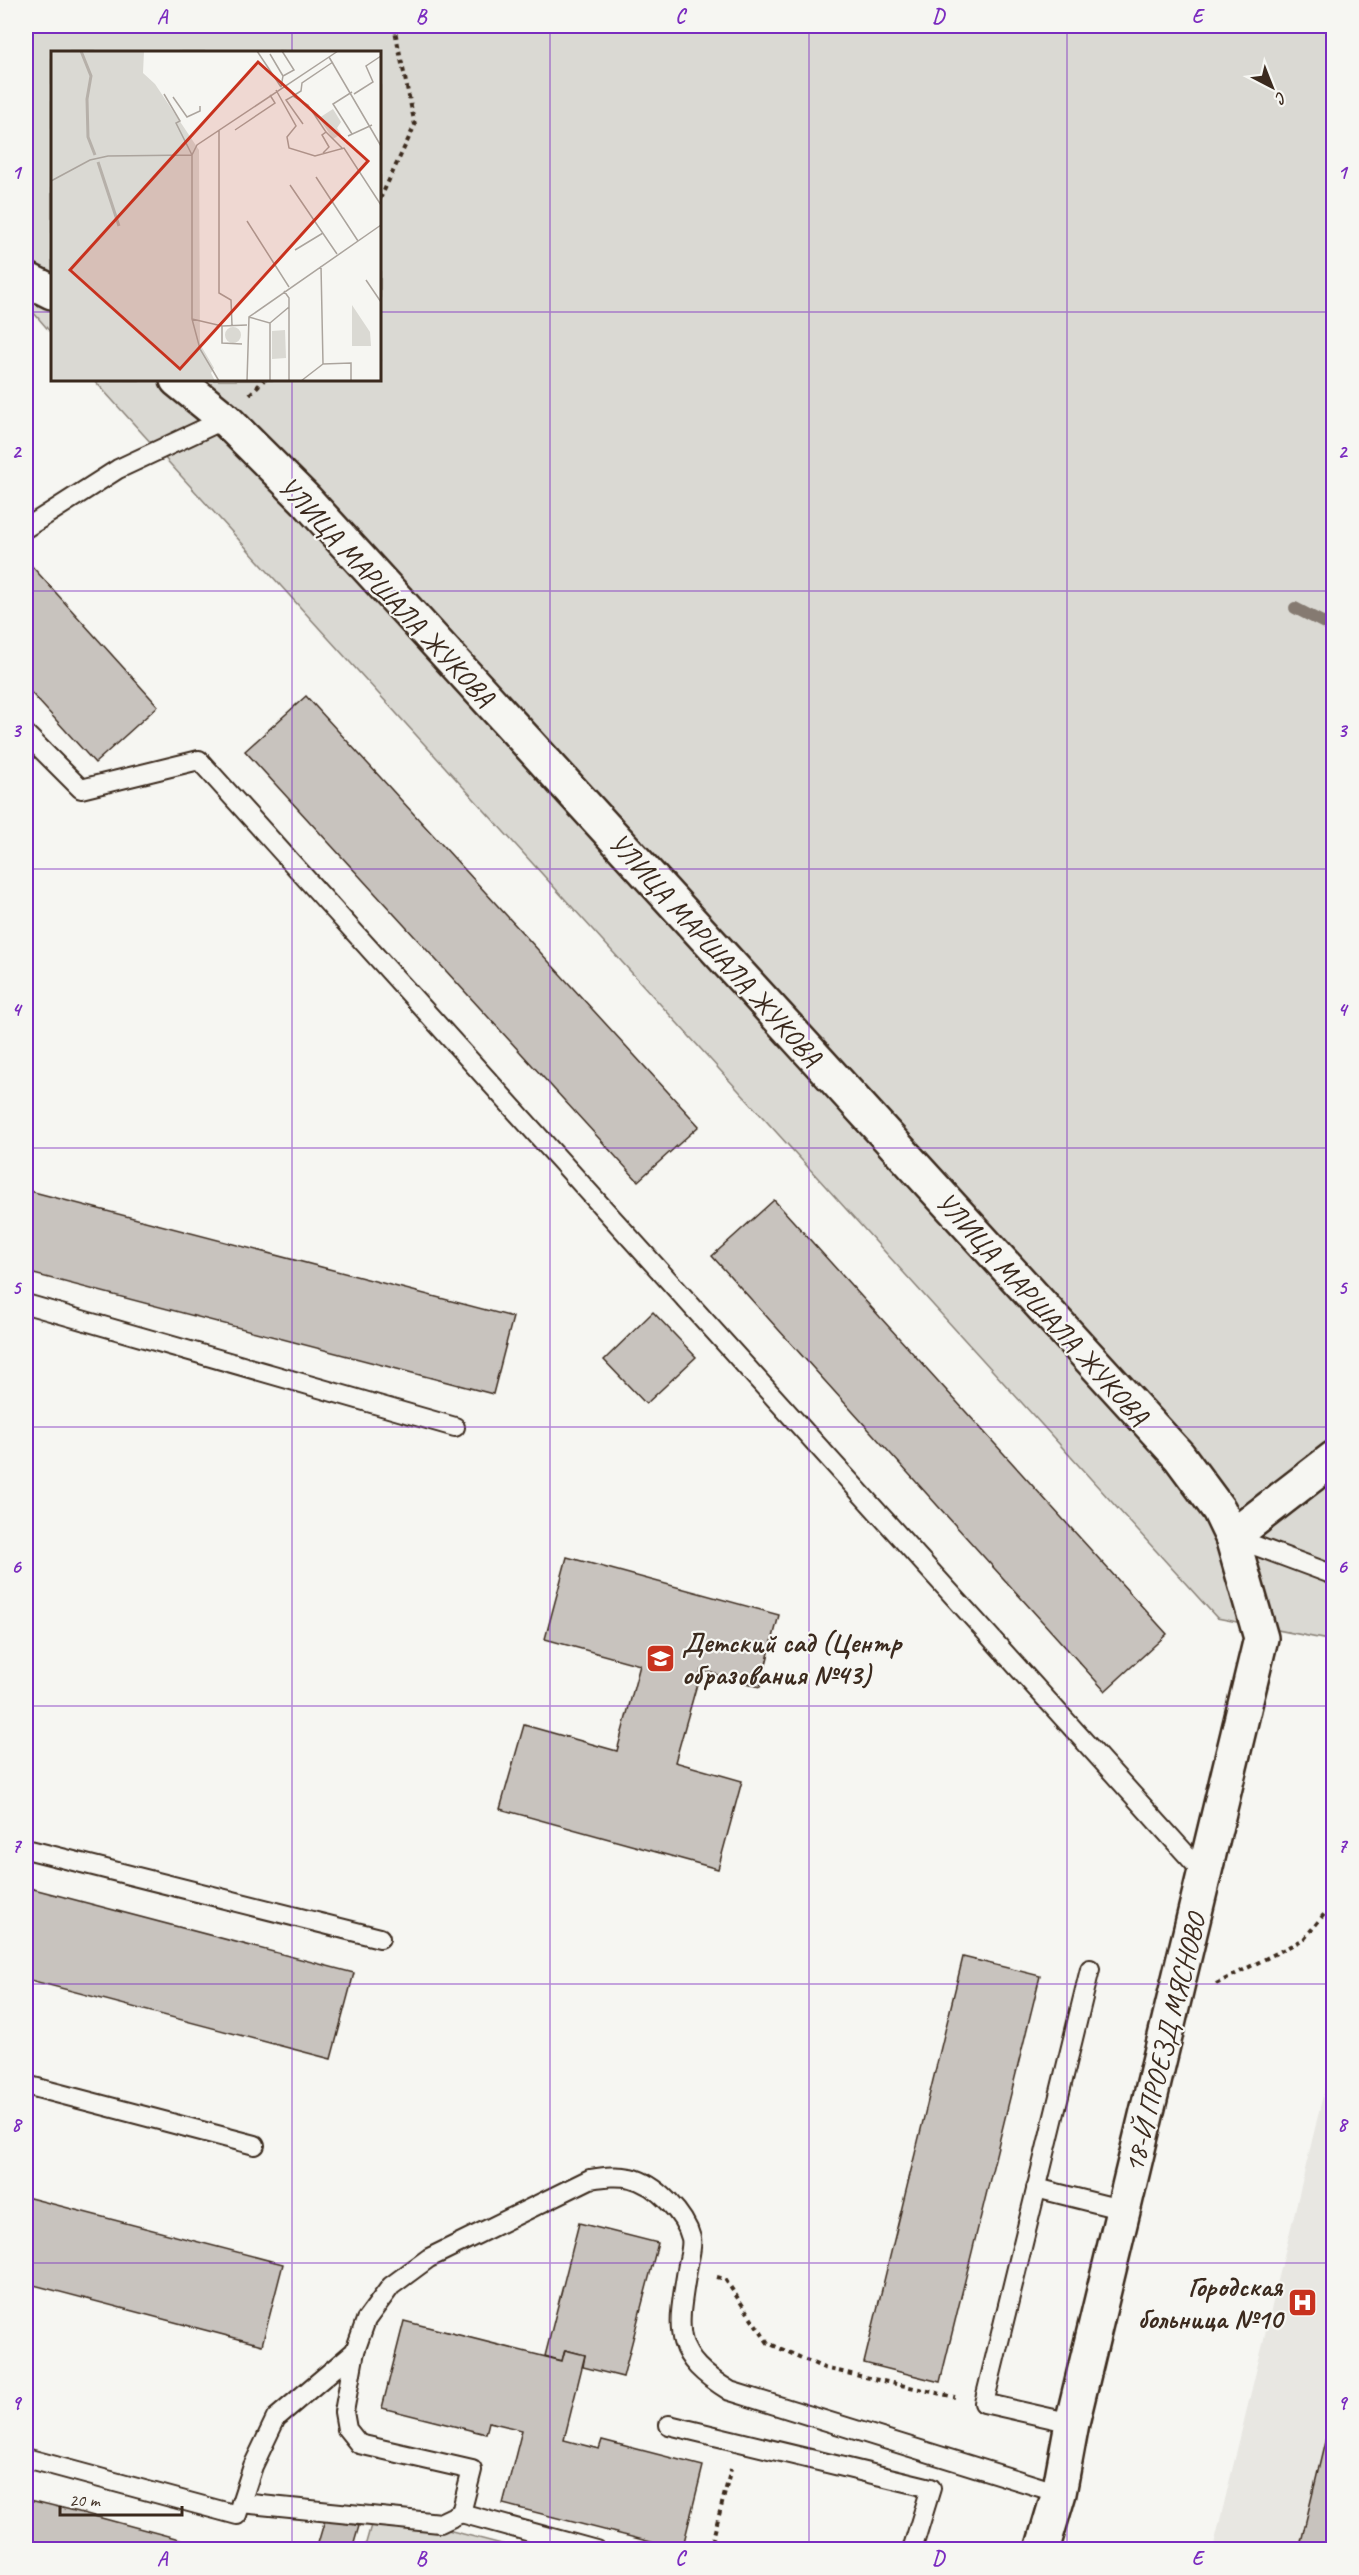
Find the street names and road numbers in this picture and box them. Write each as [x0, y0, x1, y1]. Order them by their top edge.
street label: УЛИЦА МАРШАЛА ЖУКОВА [271, 469, 503, 714]
street label: УЛИЦА МАРШАЛА ЖУКОВА [602, 825, 830, 1074]
street label: УЛИЦА МАРШАЛА ЖУКОВА [929, 1184, 1157, 1433]
street label: 18-Й ПРОЕЗД МЯСНОВО [1115, 1907, 1214, 2176]

